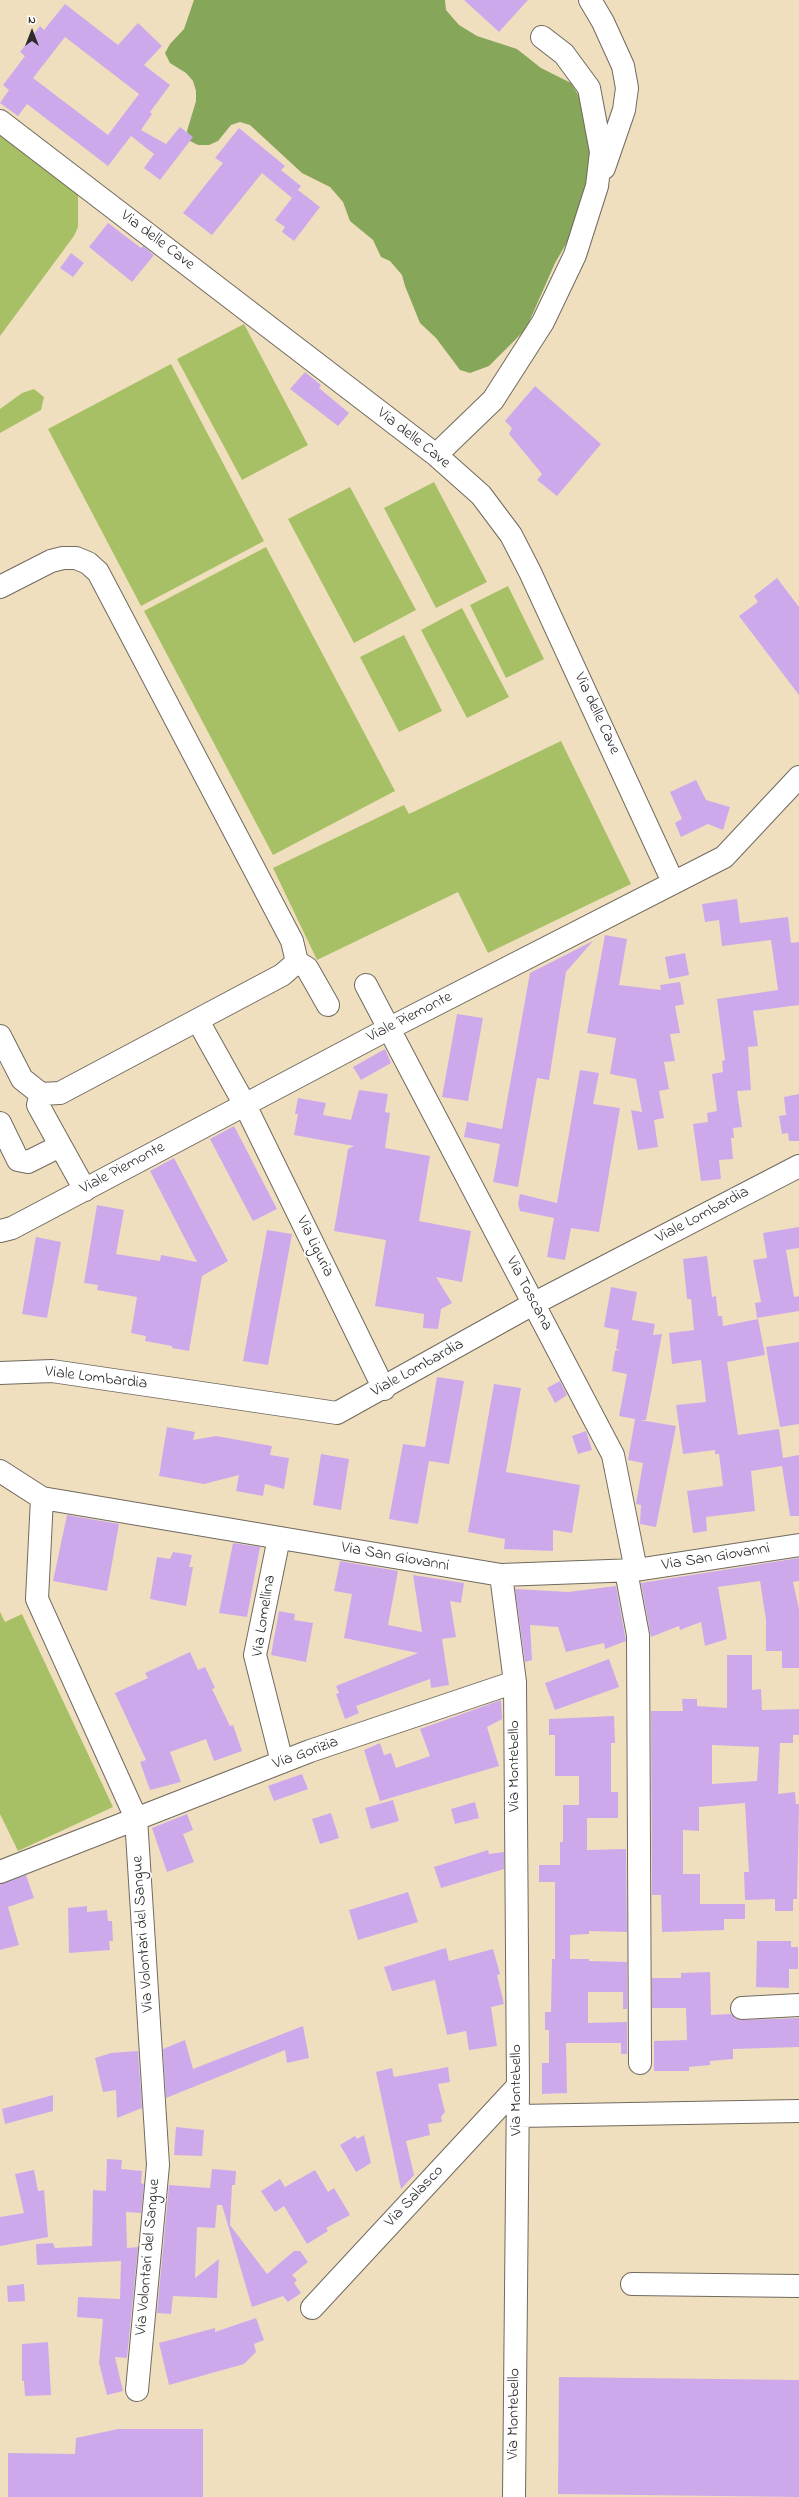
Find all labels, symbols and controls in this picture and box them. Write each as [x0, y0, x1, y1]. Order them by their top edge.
north arrow [12, 12, 52, 52]
text: N [28, 12, 36, 28]
street label: Via delle Cave [116, 207, 198, 275]
street label: Via delle Cave [372, 404, 454, 474]
street label: Via delle Cave [569, 670, 623, 758]
street label: Viale Piemonte [364, 988, 456, 1048]
street label: Viale Piemonte [77, 1139, 169, 1199]
street label: Viale Lombardia [653, 1183, 753, 1249]
street label: Via Liguria [291, 1213, 337, 1281]
street label: Via Toscana [500, 1254, 556, 1334]
street label: Viale Lombardia [368, 1336, 468, 1402]
street label: Viale Lombardia [44, 1363, 148, 1395]
street label: Via San Giovanni [339, 1539, 451, 1577]
street label: Via San Giovanni [660, 1540, 772, 1576]
street label: Via Lomellina [249, 1574, 281, 1658]
street label: Via Montebello [505, 1720, 525, 1812]
street label: Via Gorizia [271, 1733, 341, 1775]
street label: Via Volontari del Sangue [129, 1855, 159, 2013]
street label: Via Montebello [507, 2044, 527, 2136]
street label: Via Salasco [382, 2162, 448, 2232]
street label: Via Volontari del Sangue [133, 2178, 165, 2336]
street label: Via Montebello [505, 2368, 525, 2460]

